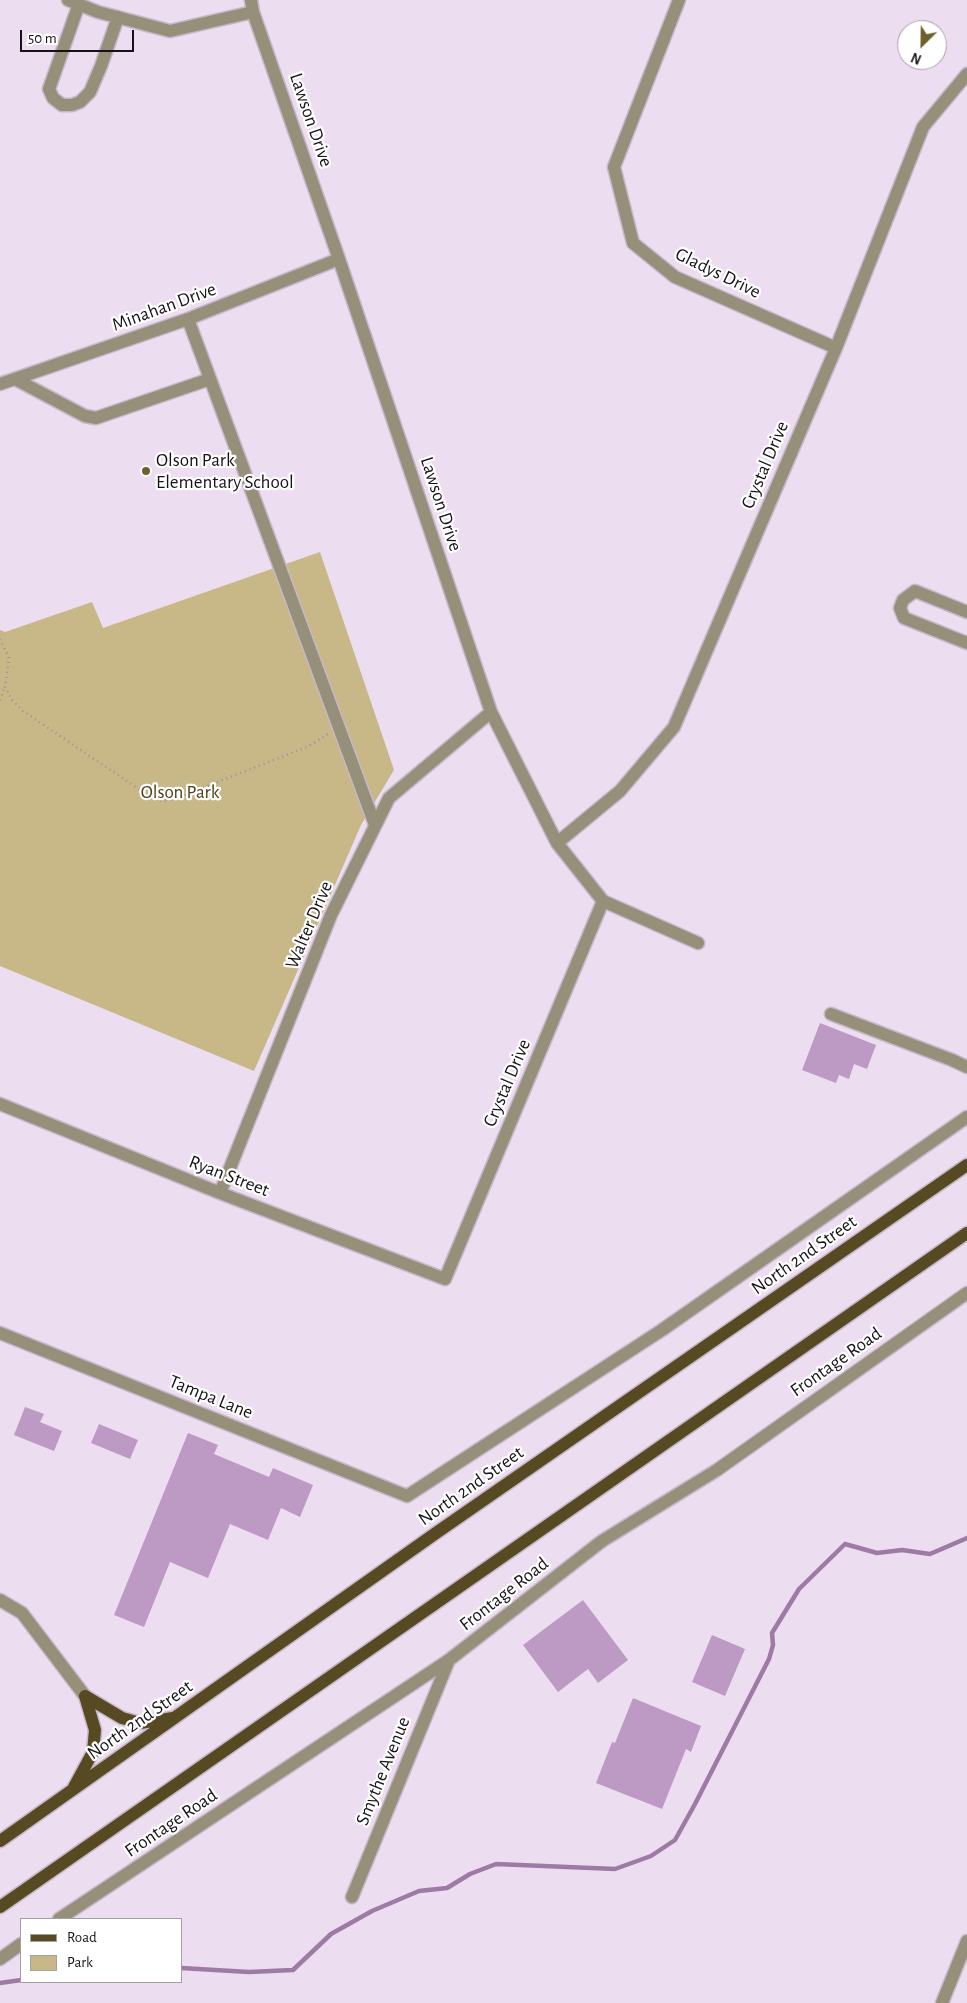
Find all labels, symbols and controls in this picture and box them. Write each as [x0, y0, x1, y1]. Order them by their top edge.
scale bar [22, 20, 136, 52]
north arrow [897, 20, 947, 70]
text: 50 m [28, 31, 57, 46]
text: N [909, 50, 924, 66]
street label: Lawson Drive [284, 70, 338, 170]
street label: Gladys Drive [672, 243, 764, 303]
street label: Minahan Drive [109, 278, 219, 336]
street label: Crystal Drive [736, 418, 794, 512]
place label: Olson Park Elementary School [156, 449, 294, 493]
street label: Lawson Drive [415, 454, 467, 554]
marker: Olson Park Elementary School [140, 465, 152, 477]
park label: Olson Park [141, 781, 219, 803]
street label: Walter Drive [280, 878, 338, 972]
street label: Crystal Drive [478, 1036, 536, 1130]
street label: Ryan Street [186, 1150, 272, 1202]
street label: North 2nd Street [747, 1210, 861, 1300]
street label: Frontage Road [786, 1322, 886, 1402]
street label: Tampa Lane [166, 1370, 256, 1424]
street label: North 2nd Street [414, 1441, 528, 1531]
street label: Frontage Road [455, 1552, 553, 1636]
street label: North 2nd Street [83, 1675, 197, 1765]
street label: Smythe Avenue [351, 1713, 415, 1829]
street label: Frontage Road [121, 1784, 221, 1862]
legend [20, 1918, 182, 1983]
text: Road [67, 1930, 97, 1945]
text: Park [67, 1955, 93, 1970]

